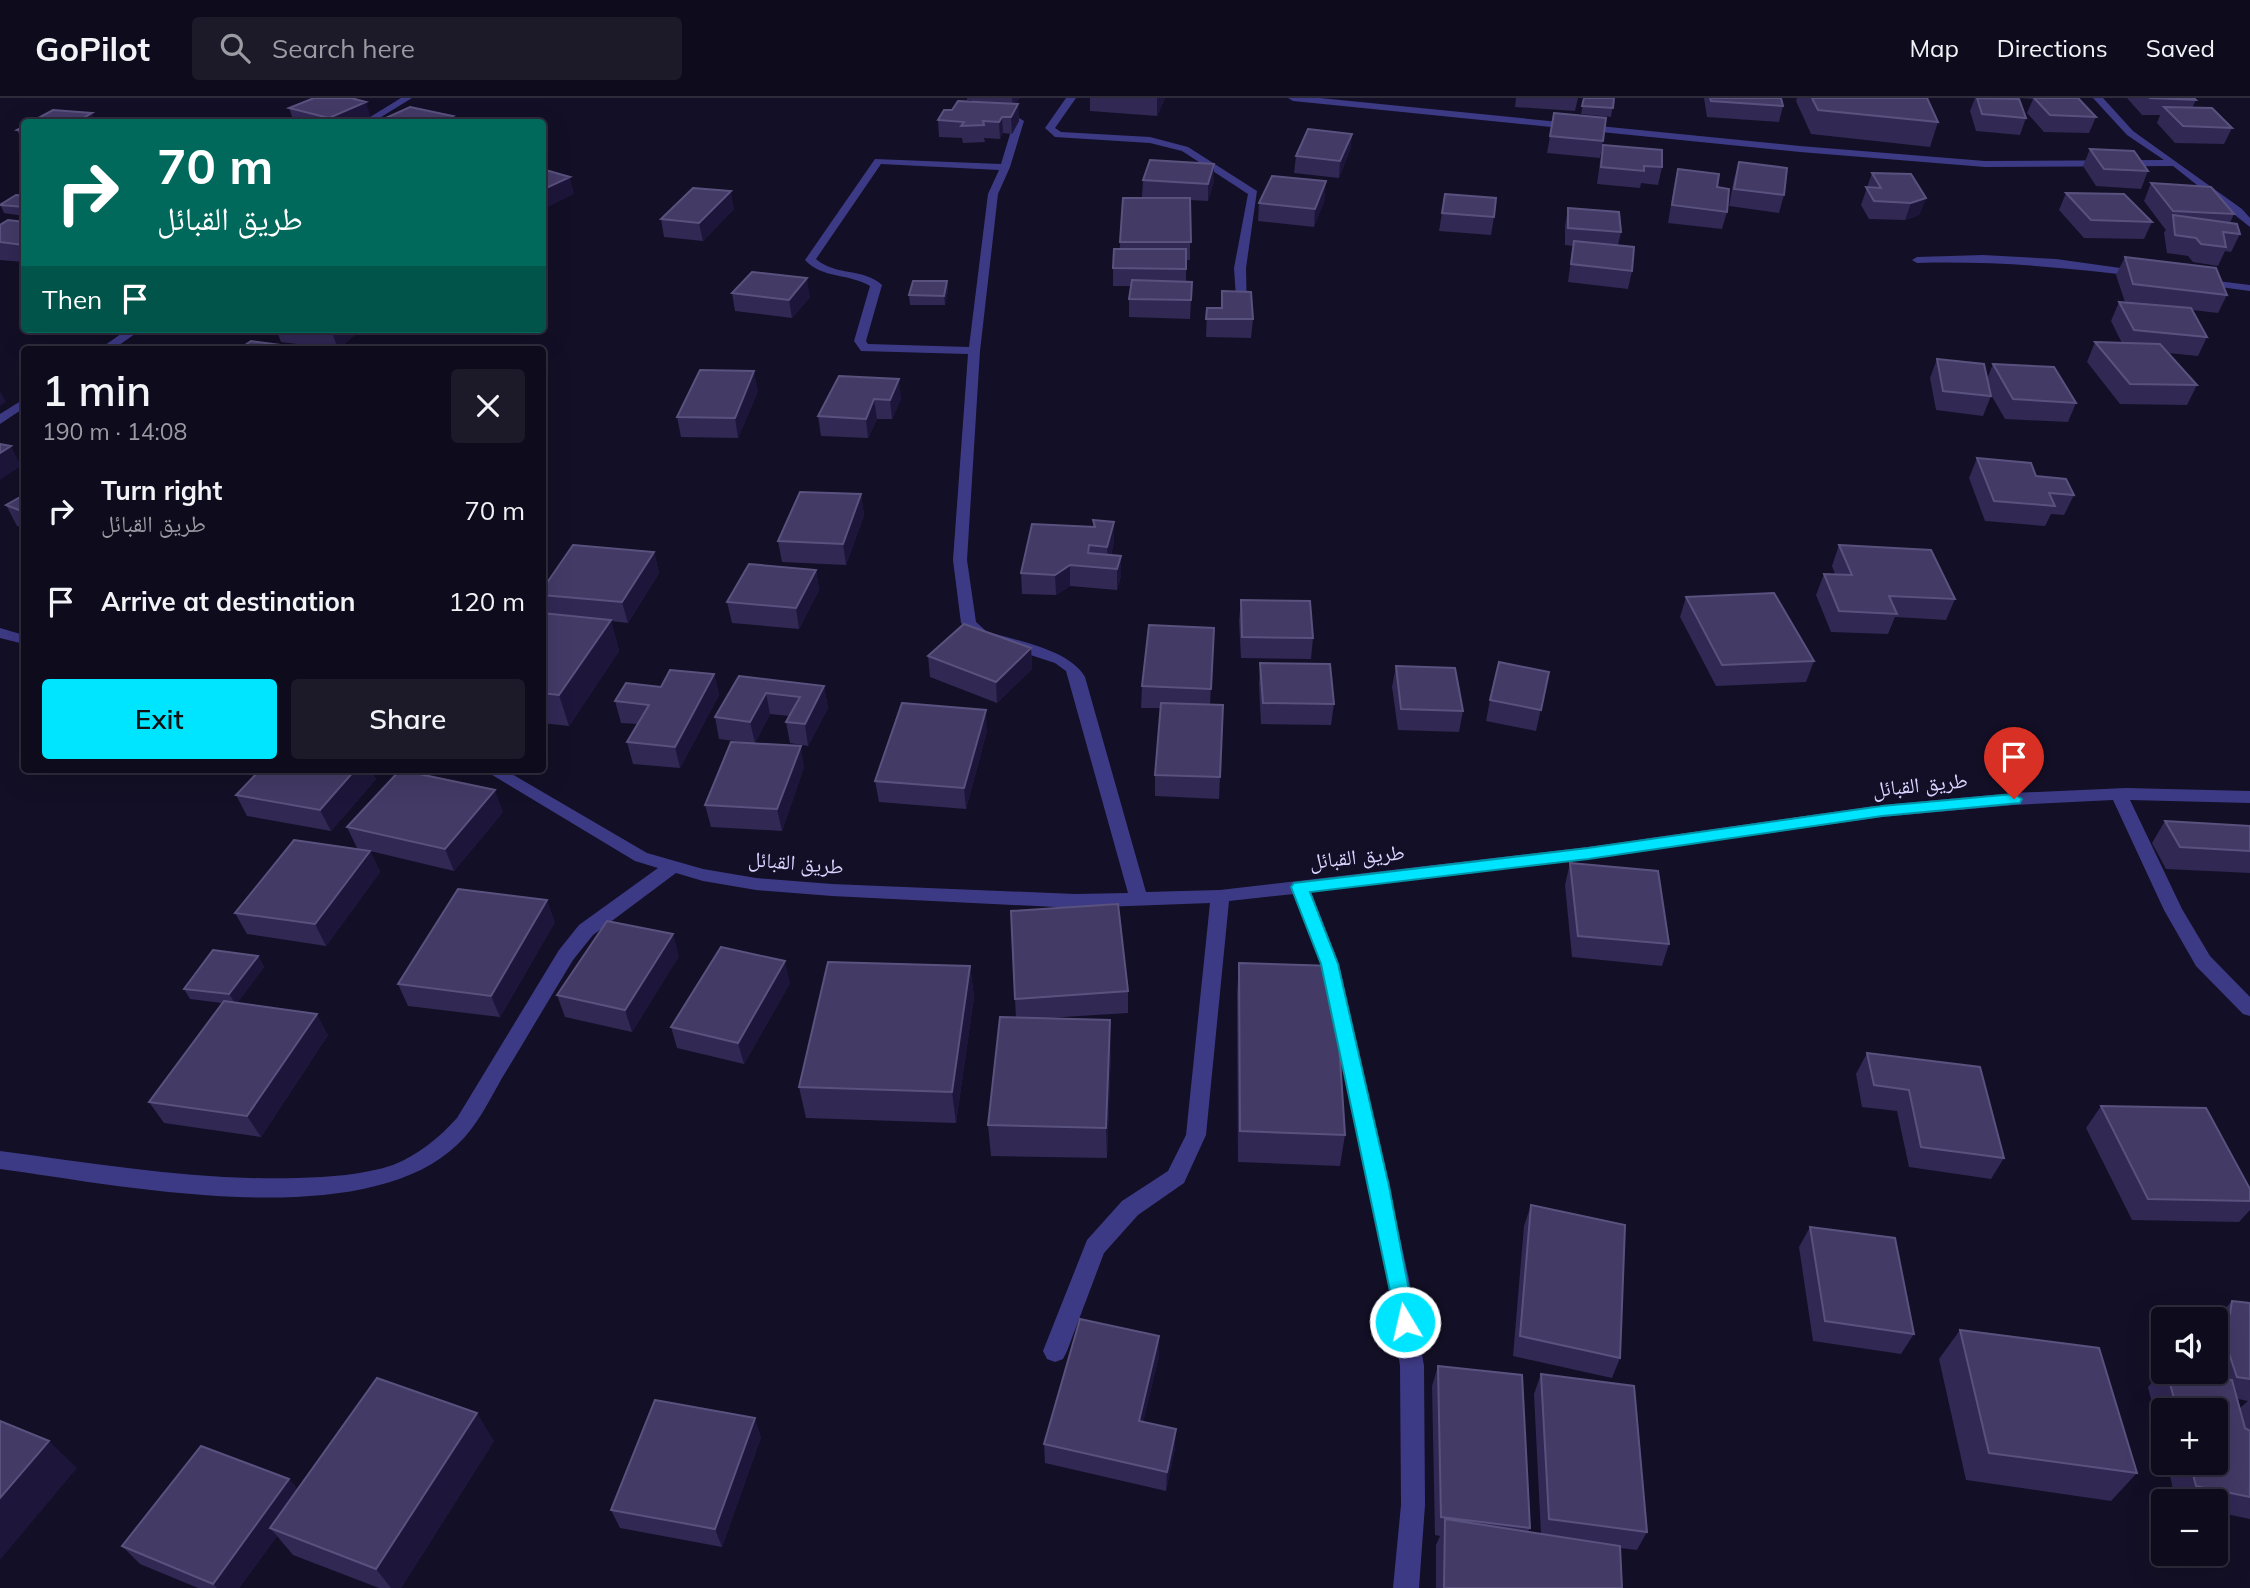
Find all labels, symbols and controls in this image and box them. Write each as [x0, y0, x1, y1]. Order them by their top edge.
search box [192, 17, 682, 80]
text: GoPilot [35, 28, 150, 69]
icon: search [216, 29, 254, 67]
text: Search here [272, 32, 415, 65]
text: Map [1909, 33, 1959, 63]
text: Directions [1997, 33, 2108, 63]
text: Saved [2146, 33, 2215, 63]
text: 70 m [157, 135, 273, 196]
icon: right [42, 147, 133, 238]
text: طريق القبائل [157, 198, 303, 238]
icon: arrive [116, 280, 154, 318]
text: Then [42, 283, 102, 316]
text: 1 min [42, 364, 151, 417]
button: close [451, 369, 525, 443]
text: 190 m · 14:08 [42, 417, 187, 446]
text: Turn right [101, 474, 222, 507]
icon: right [42, 492, 80, 530]
text: 70 m [464, 494, 525, 527]
text: طريق القبائل [101, 509, 206, 538]
icon: arrive [42, 583, 80, 621]
text: Arrive at destination [101, 585, 356, 618]
text: 120 m [449, 585, 525, 618]
button: Exit [42, 679, 277, 759]
button: Share [291, 679, 525, 759]
pin [1984, 727, 2044, 799]
icon: arrive [1995, 738, 2033, 776]
street label: طريق القبائل [1871, 766, 1969, 803]
street label: طريق القبائل [1308, 838, 1406, 875]
street label: طريق القبائل [747, 845, 845, 880]
position arrow [1368, 1285, 1442, 1359]
map controls [2151, 1307, 2228, 1566]
button: sound [2151, 1307, 2228, 1384]
button: + [2151, 1398, 2228, 1475]
button: − [2151, 1489, 2228, 1566]

